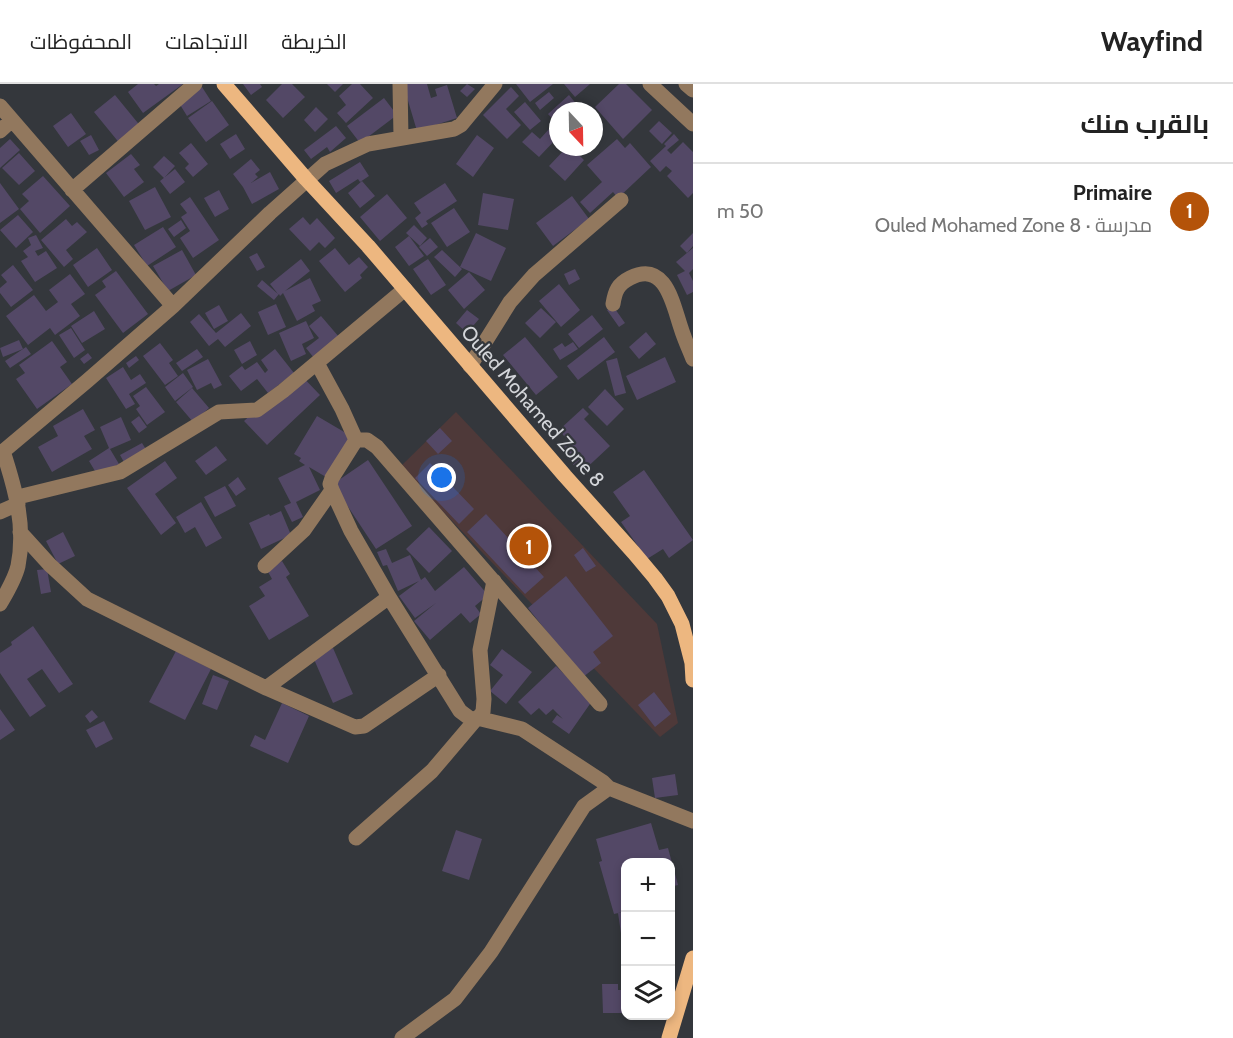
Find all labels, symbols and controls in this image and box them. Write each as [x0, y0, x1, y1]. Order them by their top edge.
text: Wayfind [1101, 24, 1203, 58]
text: المحفوظات [30, 29, 132, 54]
text: الاتجاهات [165, 29, 248, 54]
text: الخريطة [281, 29, 347, 54]
north arrow [549, 102, 603, 156]
text: بالقرب منك [1081, 108, 1209, 140]
text: Primaire [1073, 179, 1152, 206]
text: 50 m [717, 199, 764, 223]
text: 1 [1186, 199, 1193, 223]
text: مدرسة · Ouled Mohamed Zone 8 [875, 213, 1152, 237]
street label: Ouled Mohamed Zone 8 [456, 320, 610, 492]
your location [427, 463, 456, 492]
pin: 1 [510, 524, 548, 568]
map controls [621, 858, 675, 1020]
button: + [621, 858, 675, 912]
button: − [621, 912, 675, 966]
button: layers [621, 966, 675, 1020]

